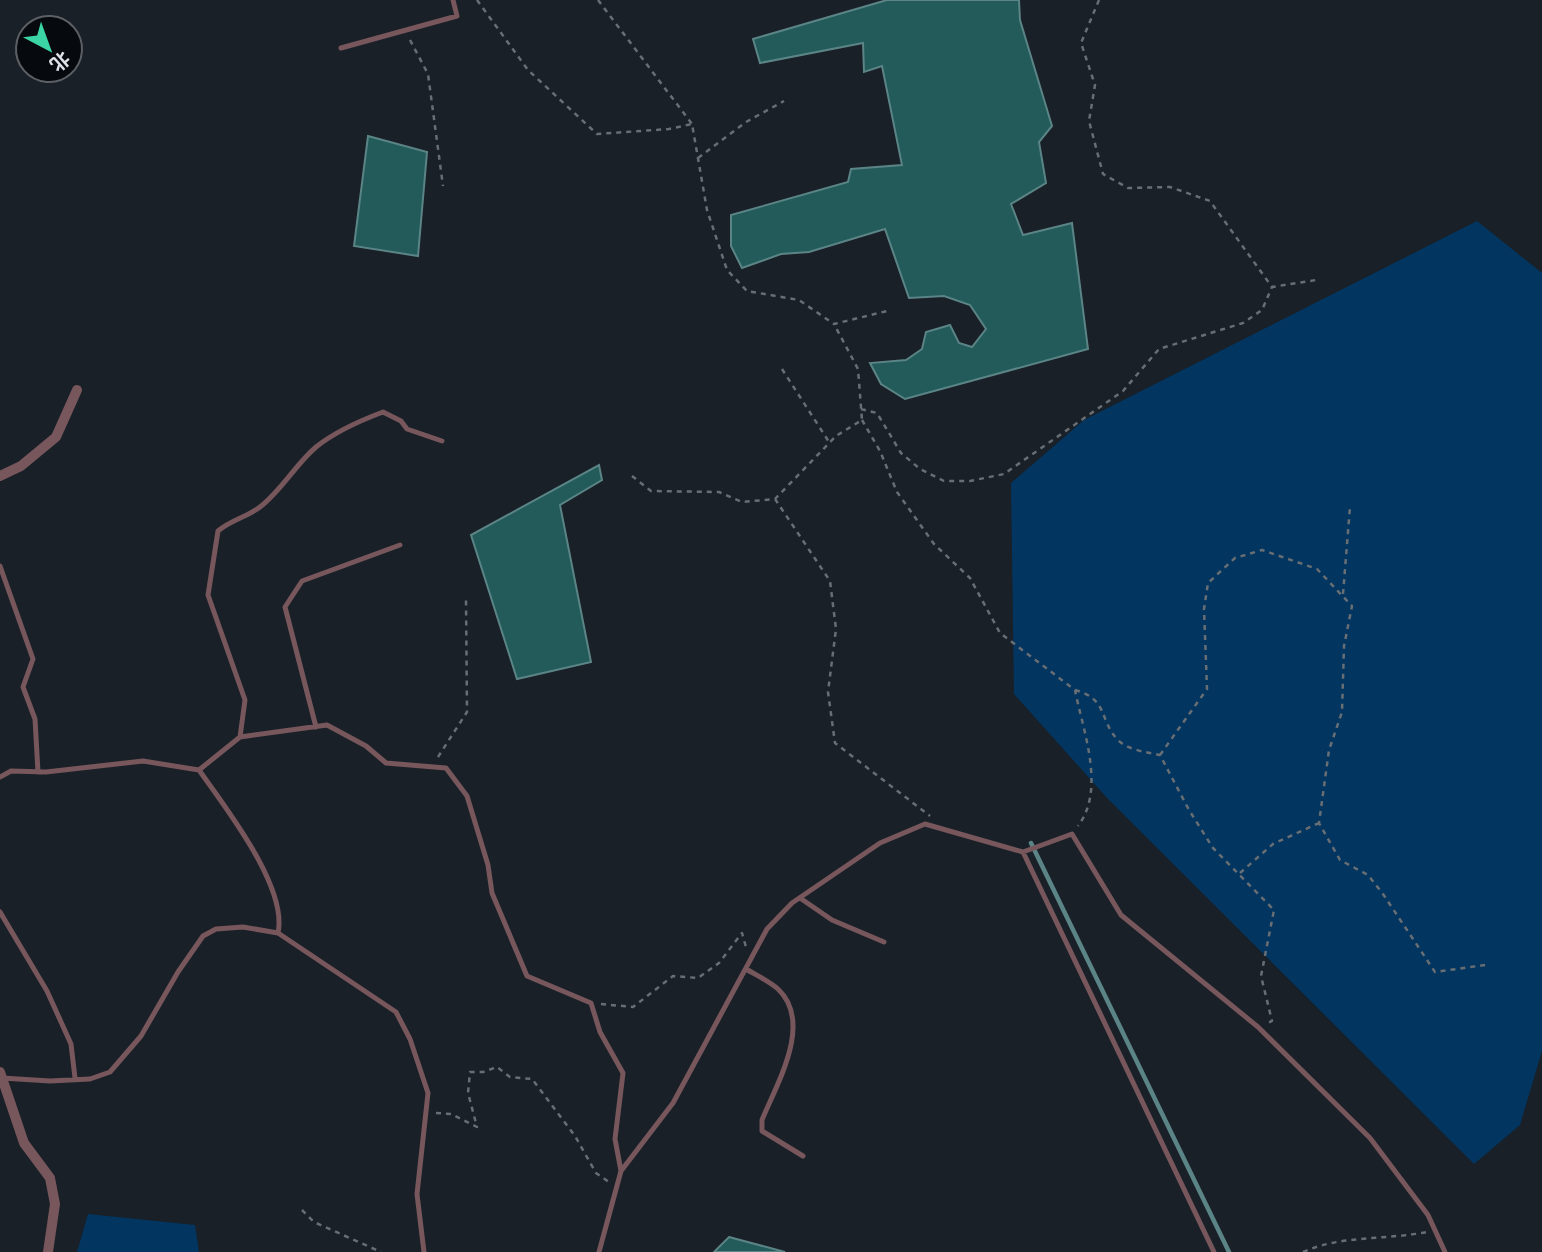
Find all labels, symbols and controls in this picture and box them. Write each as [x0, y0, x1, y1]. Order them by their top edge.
north arrow [14, 14, 84, 84]
text: 北 [45, 47, 75, 76]

